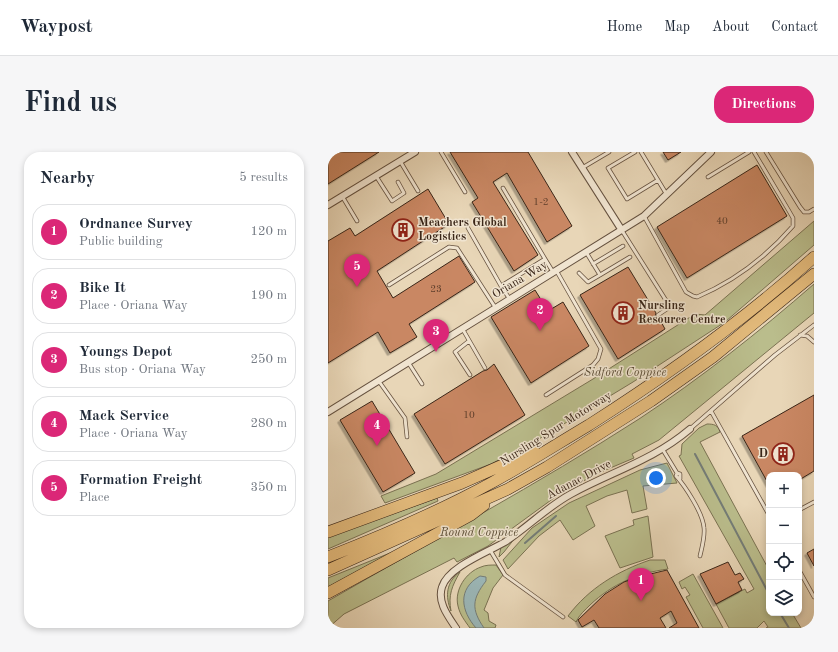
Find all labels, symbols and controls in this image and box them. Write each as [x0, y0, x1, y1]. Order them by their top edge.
text: Waypost [20, 18, 93, 37]
text: Home [607, 20, 642, 34]
text: Map [664, 20, 690, 34]
text: About [712, 20, 749, 34]
text: Contact [771, 20, 818, 34]
button: Directions [714, 86, 814, 123]
text: Find us [24, 90, 117, 118]
text: Nearby [40, 170, 95, 187]
text: 5 results [239, 171, 288, 184]
house number: 1-2 [533, 197, 549, 207]
house number: 40 [716, 216, 728, 226]
text: Ordnance Survey [79, 217, 193, 232]
building icon: Meachers Global Logistics [390, 217, 416, 243]
place label: Meachers Global Logistics [418, 217, 507, 243]
text: 1 [50, 225, 58, 238]
text: 120 m [250, 225, 287, 238]
text: Public building [79, 235, 163, 248]
pin: 5 [344, 254, 370, 287]
street label: Oriana Way [490, 259, 550, 301]
text: Bike It [79, 281, 126, 296]
house number: 23 [430, 284, 442, 294]
text: 2 [50, 289, 58, 302]
text: 190 m [250, 289, 287, 302]
pin: 2 [527, 298, 553, 331]
text: Place · Oriana Way [79, 299, 188, 312]
building icon: Nursling Resource Centre [610, 300, 636, 326]
place label: Nursling Resource Centre [638, 300, 726, 326]
pin: 3 [423, 319, 449, 352]
text: Youngs Depot [79, 345, 172, 360]
text: 3 [50, 353, 58, 366]
text: 250 m [250, 353, 287, 366]
text: Bus stop · Oriana Way [79, 363, 206, 376]
park label: Sidford Coppice [584, 367, 666, 379]
street label: Nursling Spur Motorway [498, 389, 614, 468]
text: Mack Service [79, 409, 169, 424]
house number: 10 [463, 410, 475, 420]
pin: 4 [364, 413, 390, 446]
text: 4 [50, 417, 58, 430]
text: 280 m [250, 417, 287, 430]
text: Place · Oriana Way [79, 427, 188, 440]
building icon: D [770, 441, 796, 467]
place label: D [759, 448, 768, 460]
street label: Adanac Drive [545, 458, 614, 502]
your location [646, 468, 666, 488]
map controls [766, 472, 802, 616]
button: + [766, 472, 802, 508]
text: Formation Freight [79, 473, 202, 488]
text: 5 [50, 481, 58, 494]
text: 350 m [250, 481, 287, 494]
text: Place [79, 491, 109, 504]
button: − [766, 508, 802, 544]
park label: Round Coppice [439, 527, 518, 539]
button: locate [766, 544, 802, 580]
pin: 1 [628, 568, 654, 601]
button: layers [766, 580, 802, 616]

